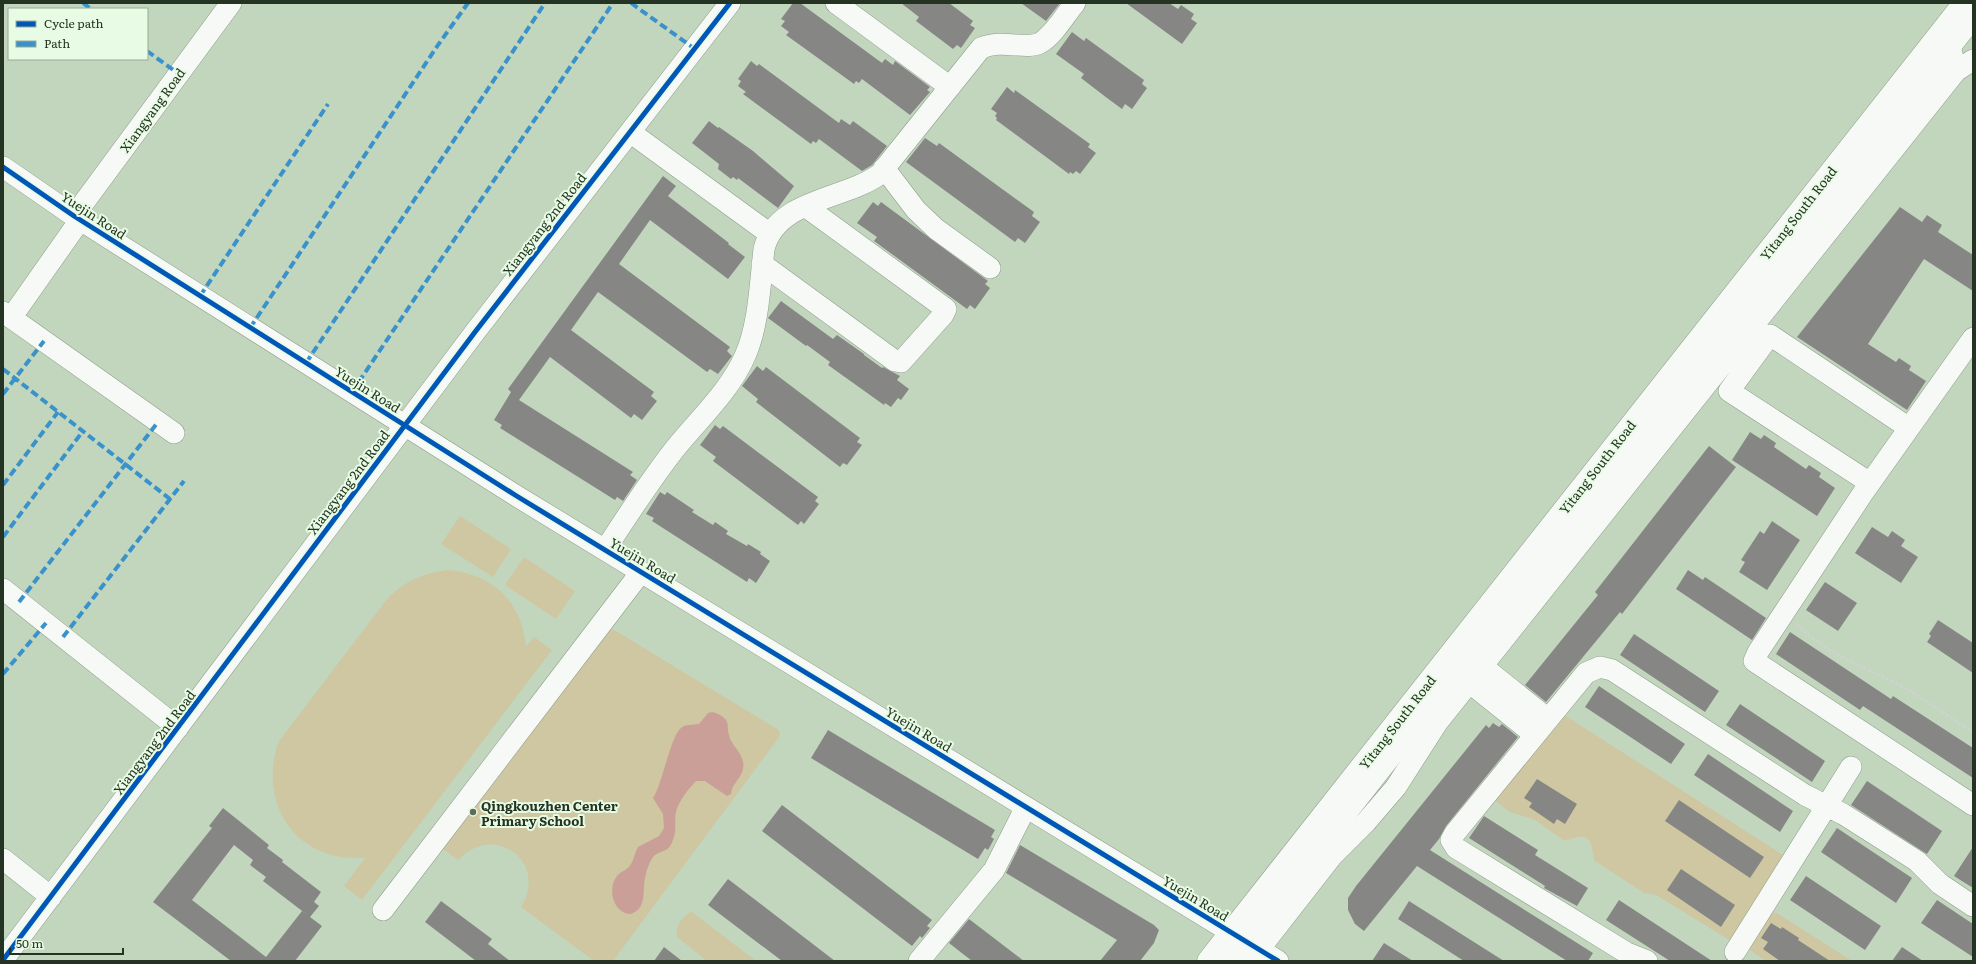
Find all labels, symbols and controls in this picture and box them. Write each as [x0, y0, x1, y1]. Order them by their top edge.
legend [8, 8, 148, 60]
text: Cycle path [44, 14, 104, 32]
text: Path [44, 34, 70, 52]
street label: Xiangyang Road [115, 64, 189, 156]
street label: Yitang South Road [1755, 162, 1841, 264]
street label: Xiangyang 2nd Road [498, 168, 590, 280]
street label: Yuejin Road [58, 187, 130, 243]
street label: Yuejin Road [331, 361, 405, 417]
street label: Yitang South Road [1554, 416, 1640, 518]
street label: Xiangyang 2nd Road [302, 426, 394, 538]
street label: Yuejin Road [606, 533, 680, 587]
street label: Yitang South Road [1354, 671, 1440, 773]
street label: Xiangyang 2nd Road [108, 686, 200, 798]
street label: Yuejin Road [882, 702, 956, 756]
place label: Qingkouzhen Center Primary School [481, 796, 618, 830]
marker: Qingkouzhen Center Primary School [468, 807, 478, 817]
street label: Yuejin Road [1159, 871, 1233, 925]
scale bar [10, 930, 123, 956]
text: 50 m [16, 934, 43, 952]

